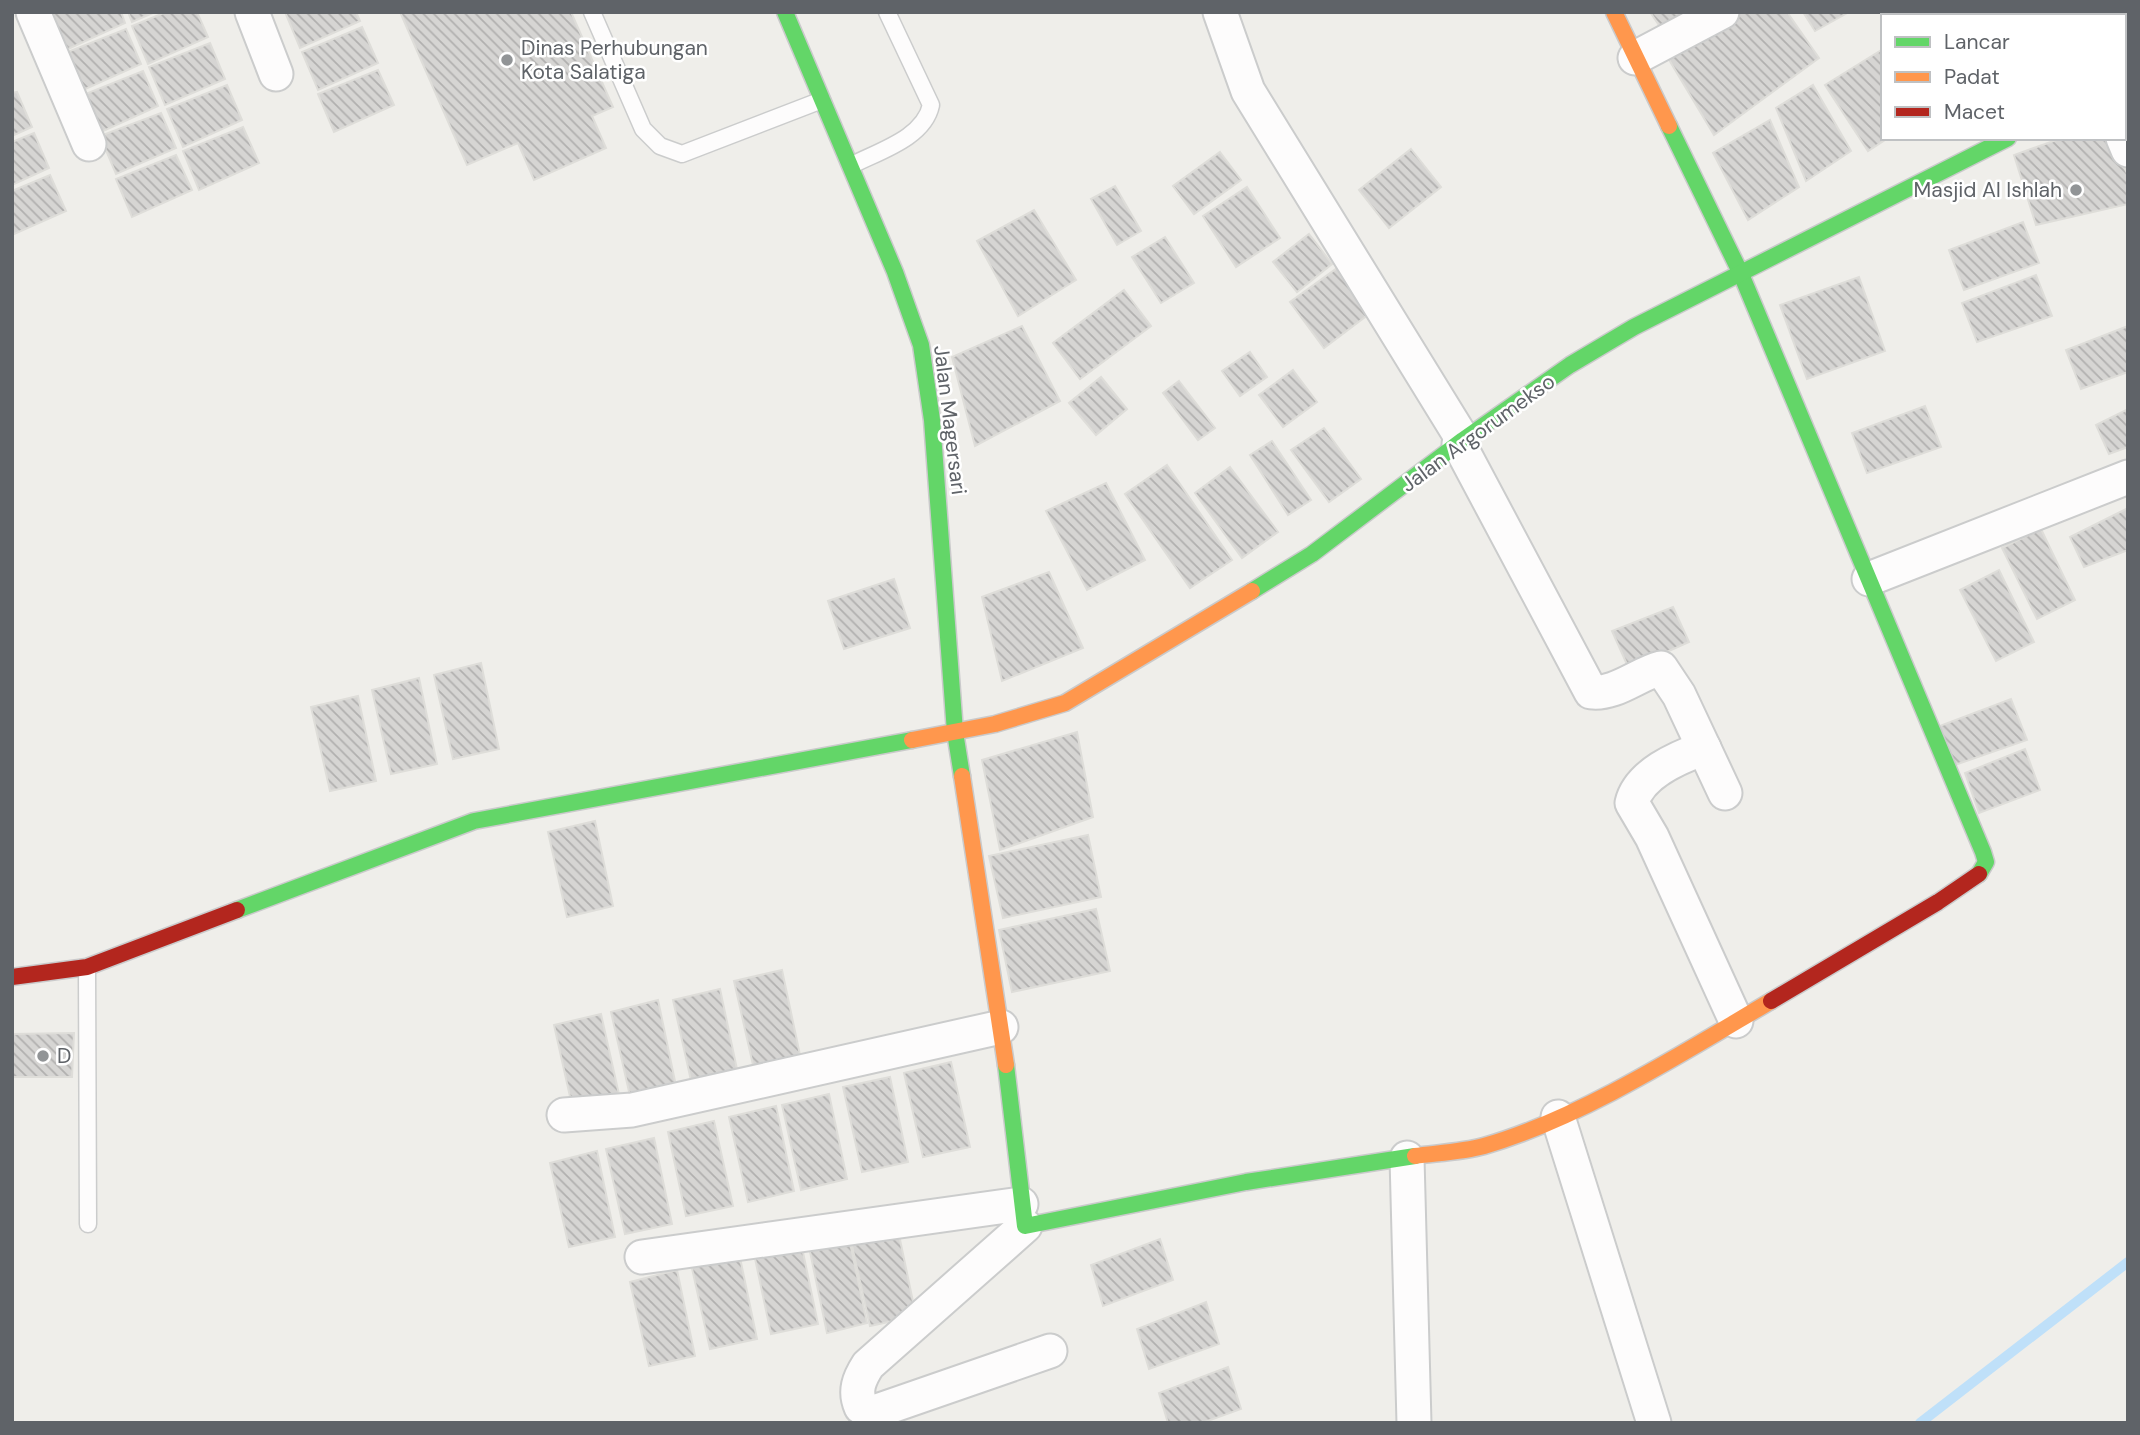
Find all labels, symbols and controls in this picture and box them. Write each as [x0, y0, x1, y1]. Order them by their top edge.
legend [1881, 14, 2126, 140]
text: Lancar [1944, 28, 2010, 56]
place label: Dinas Perhubungan Kota Salatiga [521, 34, 708, 86]
marker: Dinas Perhubungan Kota Salatiga [499, 52, 515, 68]
text: Padat [1944, 63, 2000, 91]
text: Macet [1944, 98, 2005, 126]
place label: Masjid Al Ishlah [1914, 176, 2062, 204]
marker: Masjid Al Ishlah [2068, 182, 2084, 198]
street label: Jalan Magersari [927, 344, 973, 496]
street label: Jalan Argorumekso [1395, 368, 1561, 498]
place label: D [57, 1042, 71, 1070]
marker: D [35, 1048, 51, 1064]

